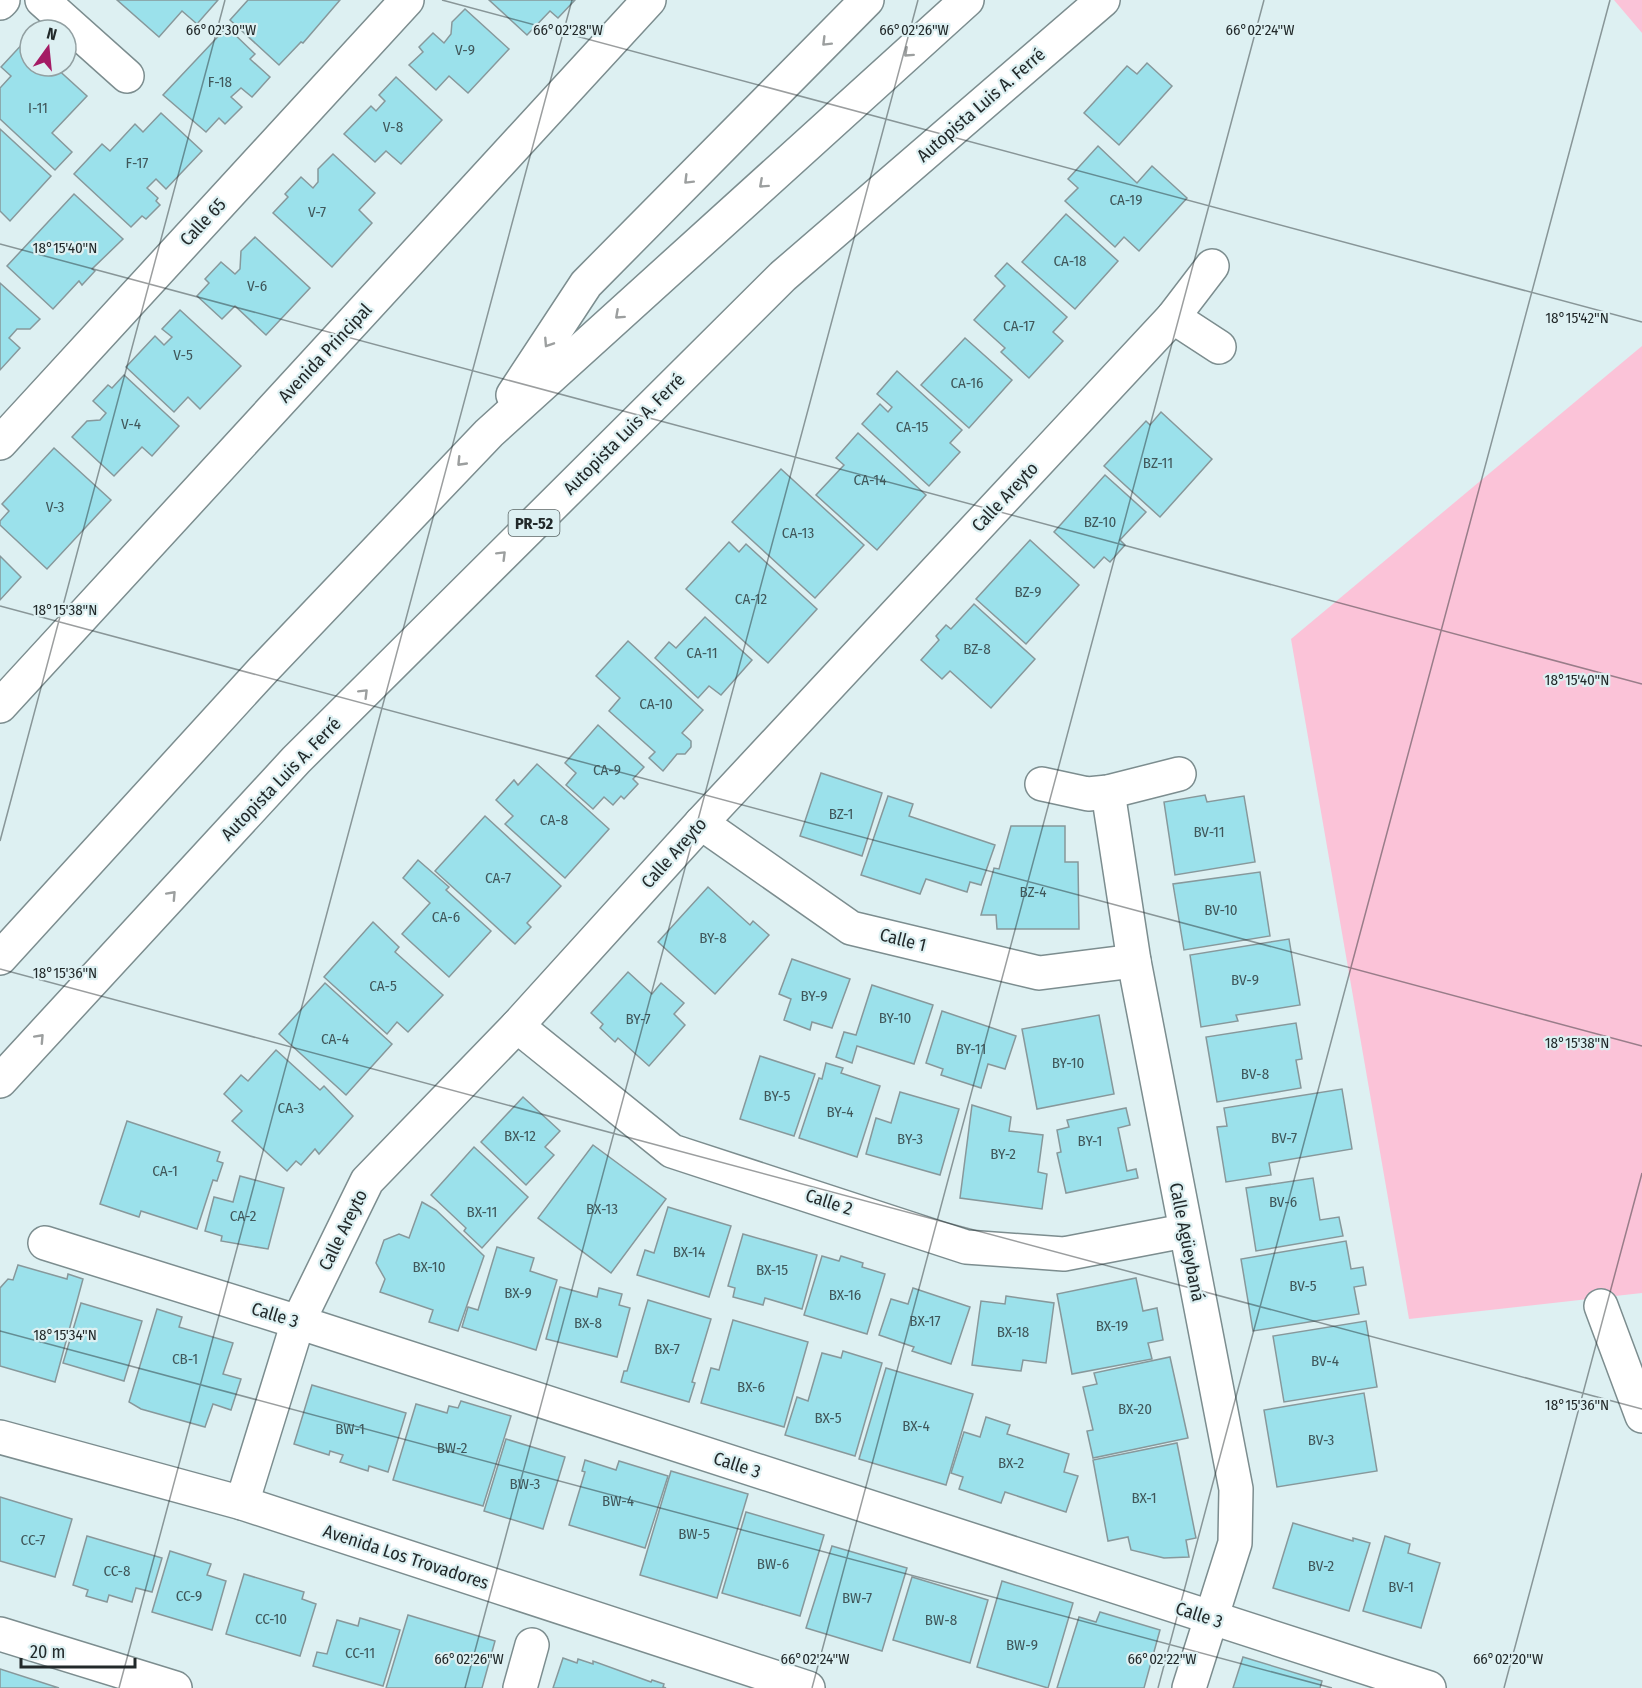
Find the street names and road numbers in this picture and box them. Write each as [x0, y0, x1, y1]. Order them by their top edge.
street label: Autopista Luis A. Ferré [912, 43, 1050, 167]
street label: Calle 65 [175, 194, 231, 250]
street label: Avenida Principal [274, 299, 377, 407]
street label: Autopista Luis A. Ferré [559, 369, 689, 499]
street label: Calle Areyto [967, 458, 1043, 536]
road number: PR-52 [508, 510, 560, 536]
street label: Autopista Luis A. Ferré [217, 713, 346, 845]
street label: Calle Areyto [637, 813, 711, 893]
street label: Calle 1 [877, 924, 929, 956]
street label: Calle Agüeybaná [1165, 1181, 1209, 1304]
street label: Calle 2 [803, 1184, 855, 1220]
street label: Calle Areyto [314, 1186, 372, 1274]
street label: Calle 3 [249, 1297, 301, 1333]
street label: Calle 3 [711, 1447, 763, 1483]
street label: Avenida Los Trovadores [320, 1520, 492, 1594]
street label: Calle 3 [1173, 1597, 1225, 1633]

